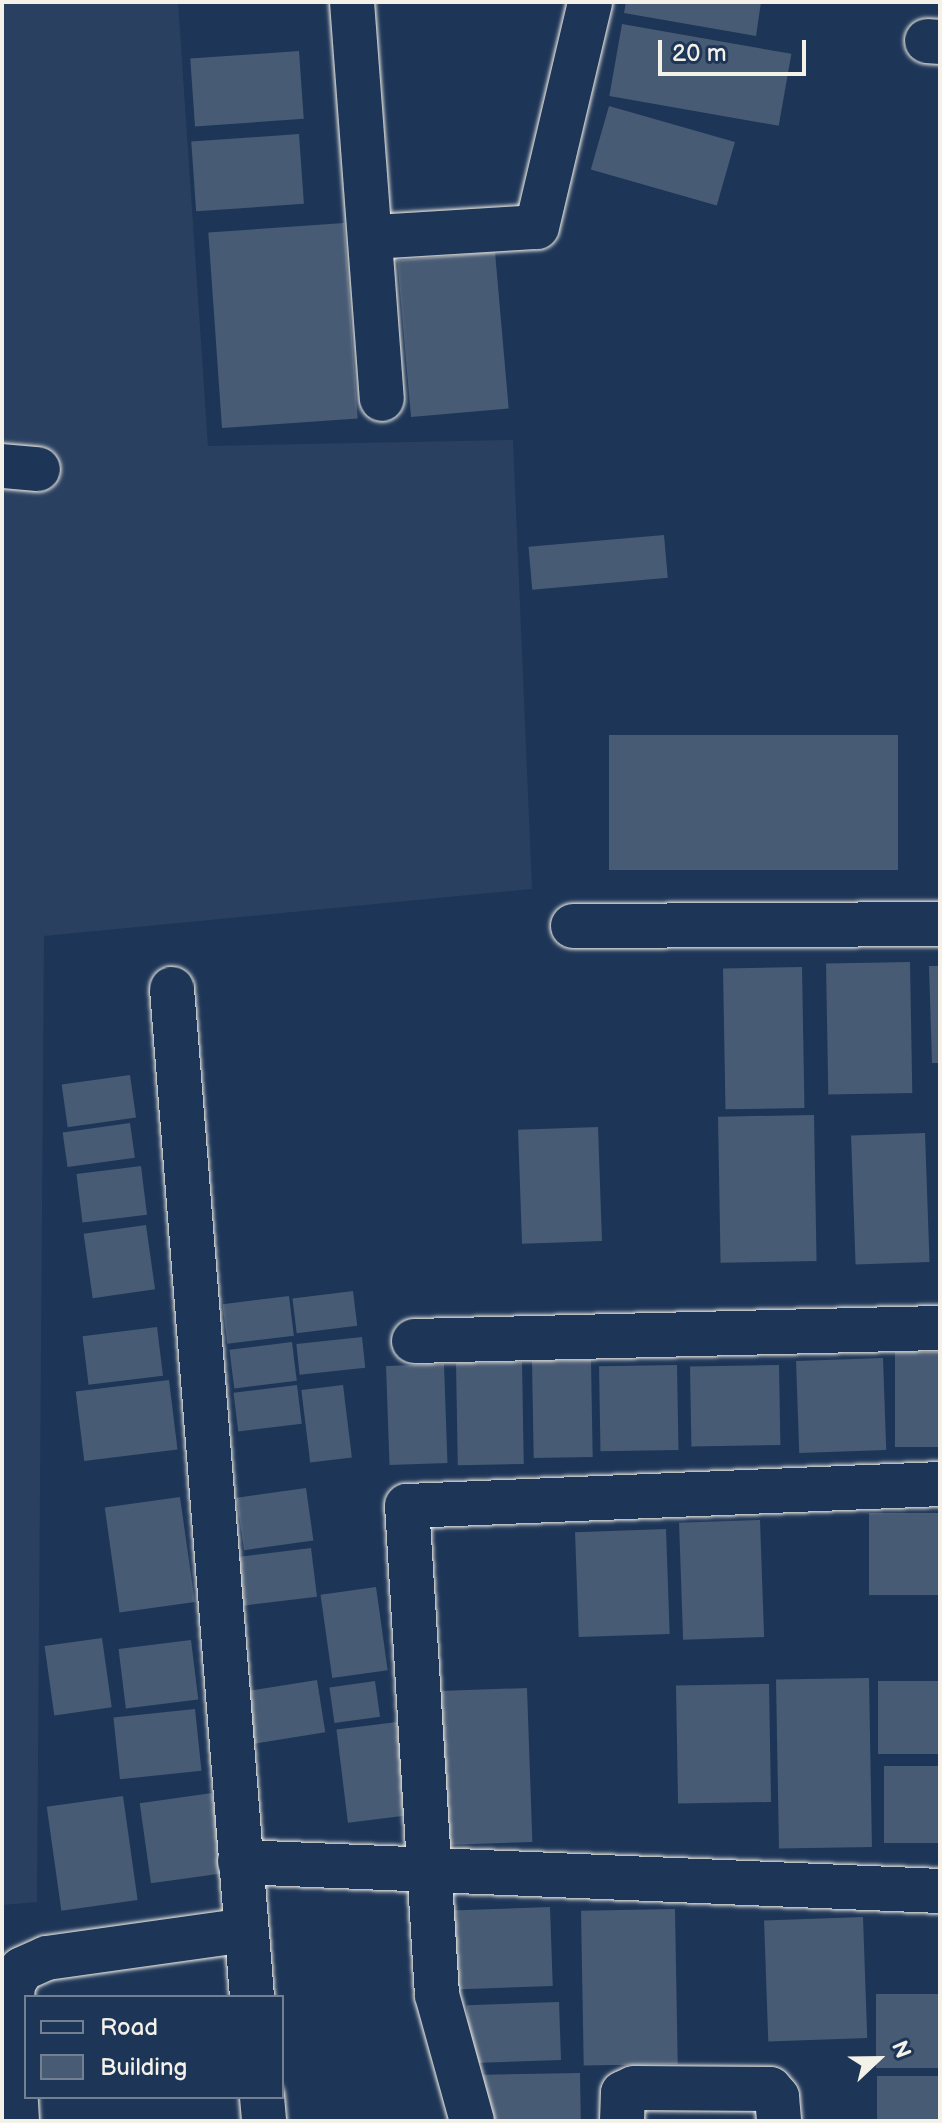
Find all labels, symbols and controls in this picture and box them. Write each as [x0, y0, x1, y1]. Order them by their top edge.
scale bar [662, 24, 810, 74]
text: 20 m [672, 39, 727, 68]
legend [24, 1995, 284, 2099]
text: Road [100, 2013, 158, 2042]
north arrow [838, 2019, 918, 2099]
text: N [885, 2037, 916, 2063]
text: Building [100, 2053, 187, 2082]

